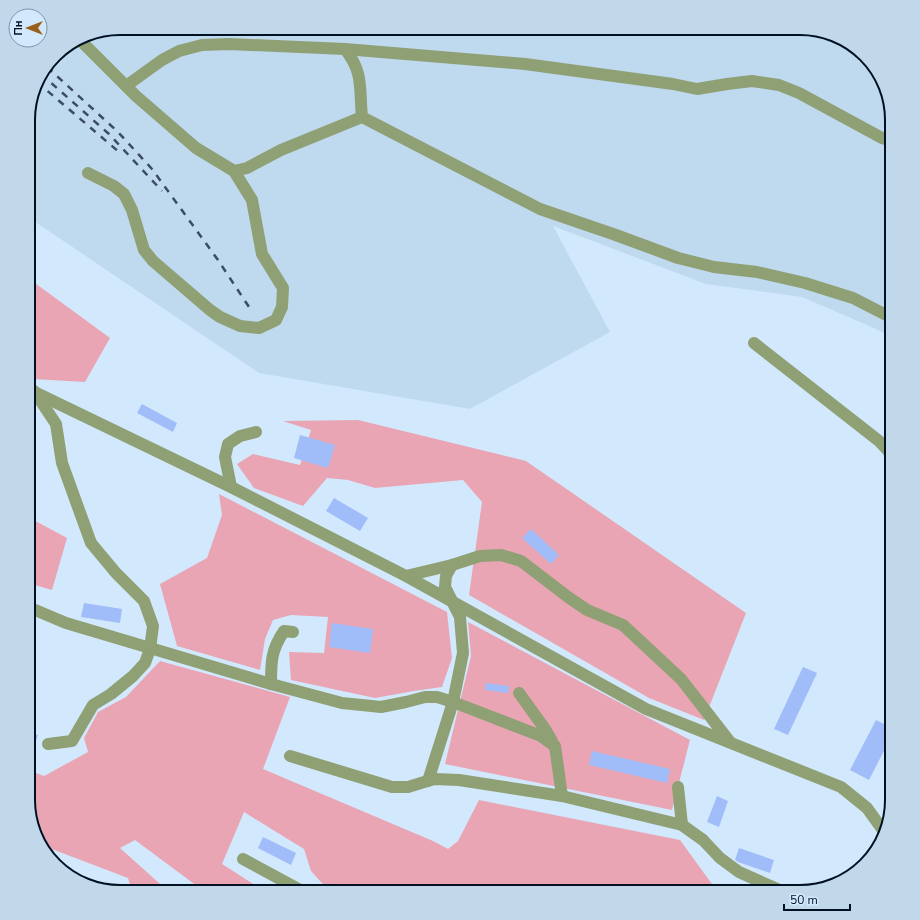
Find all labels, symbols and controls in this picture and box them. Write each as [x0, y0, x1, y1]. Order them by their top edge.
north arrow [8, 8, 48, 48]
text: Пн [11, 20, 26, 36]
scale bar [784, 886, 850, 912]
text: 50 m [790, 892, 818, 908]

